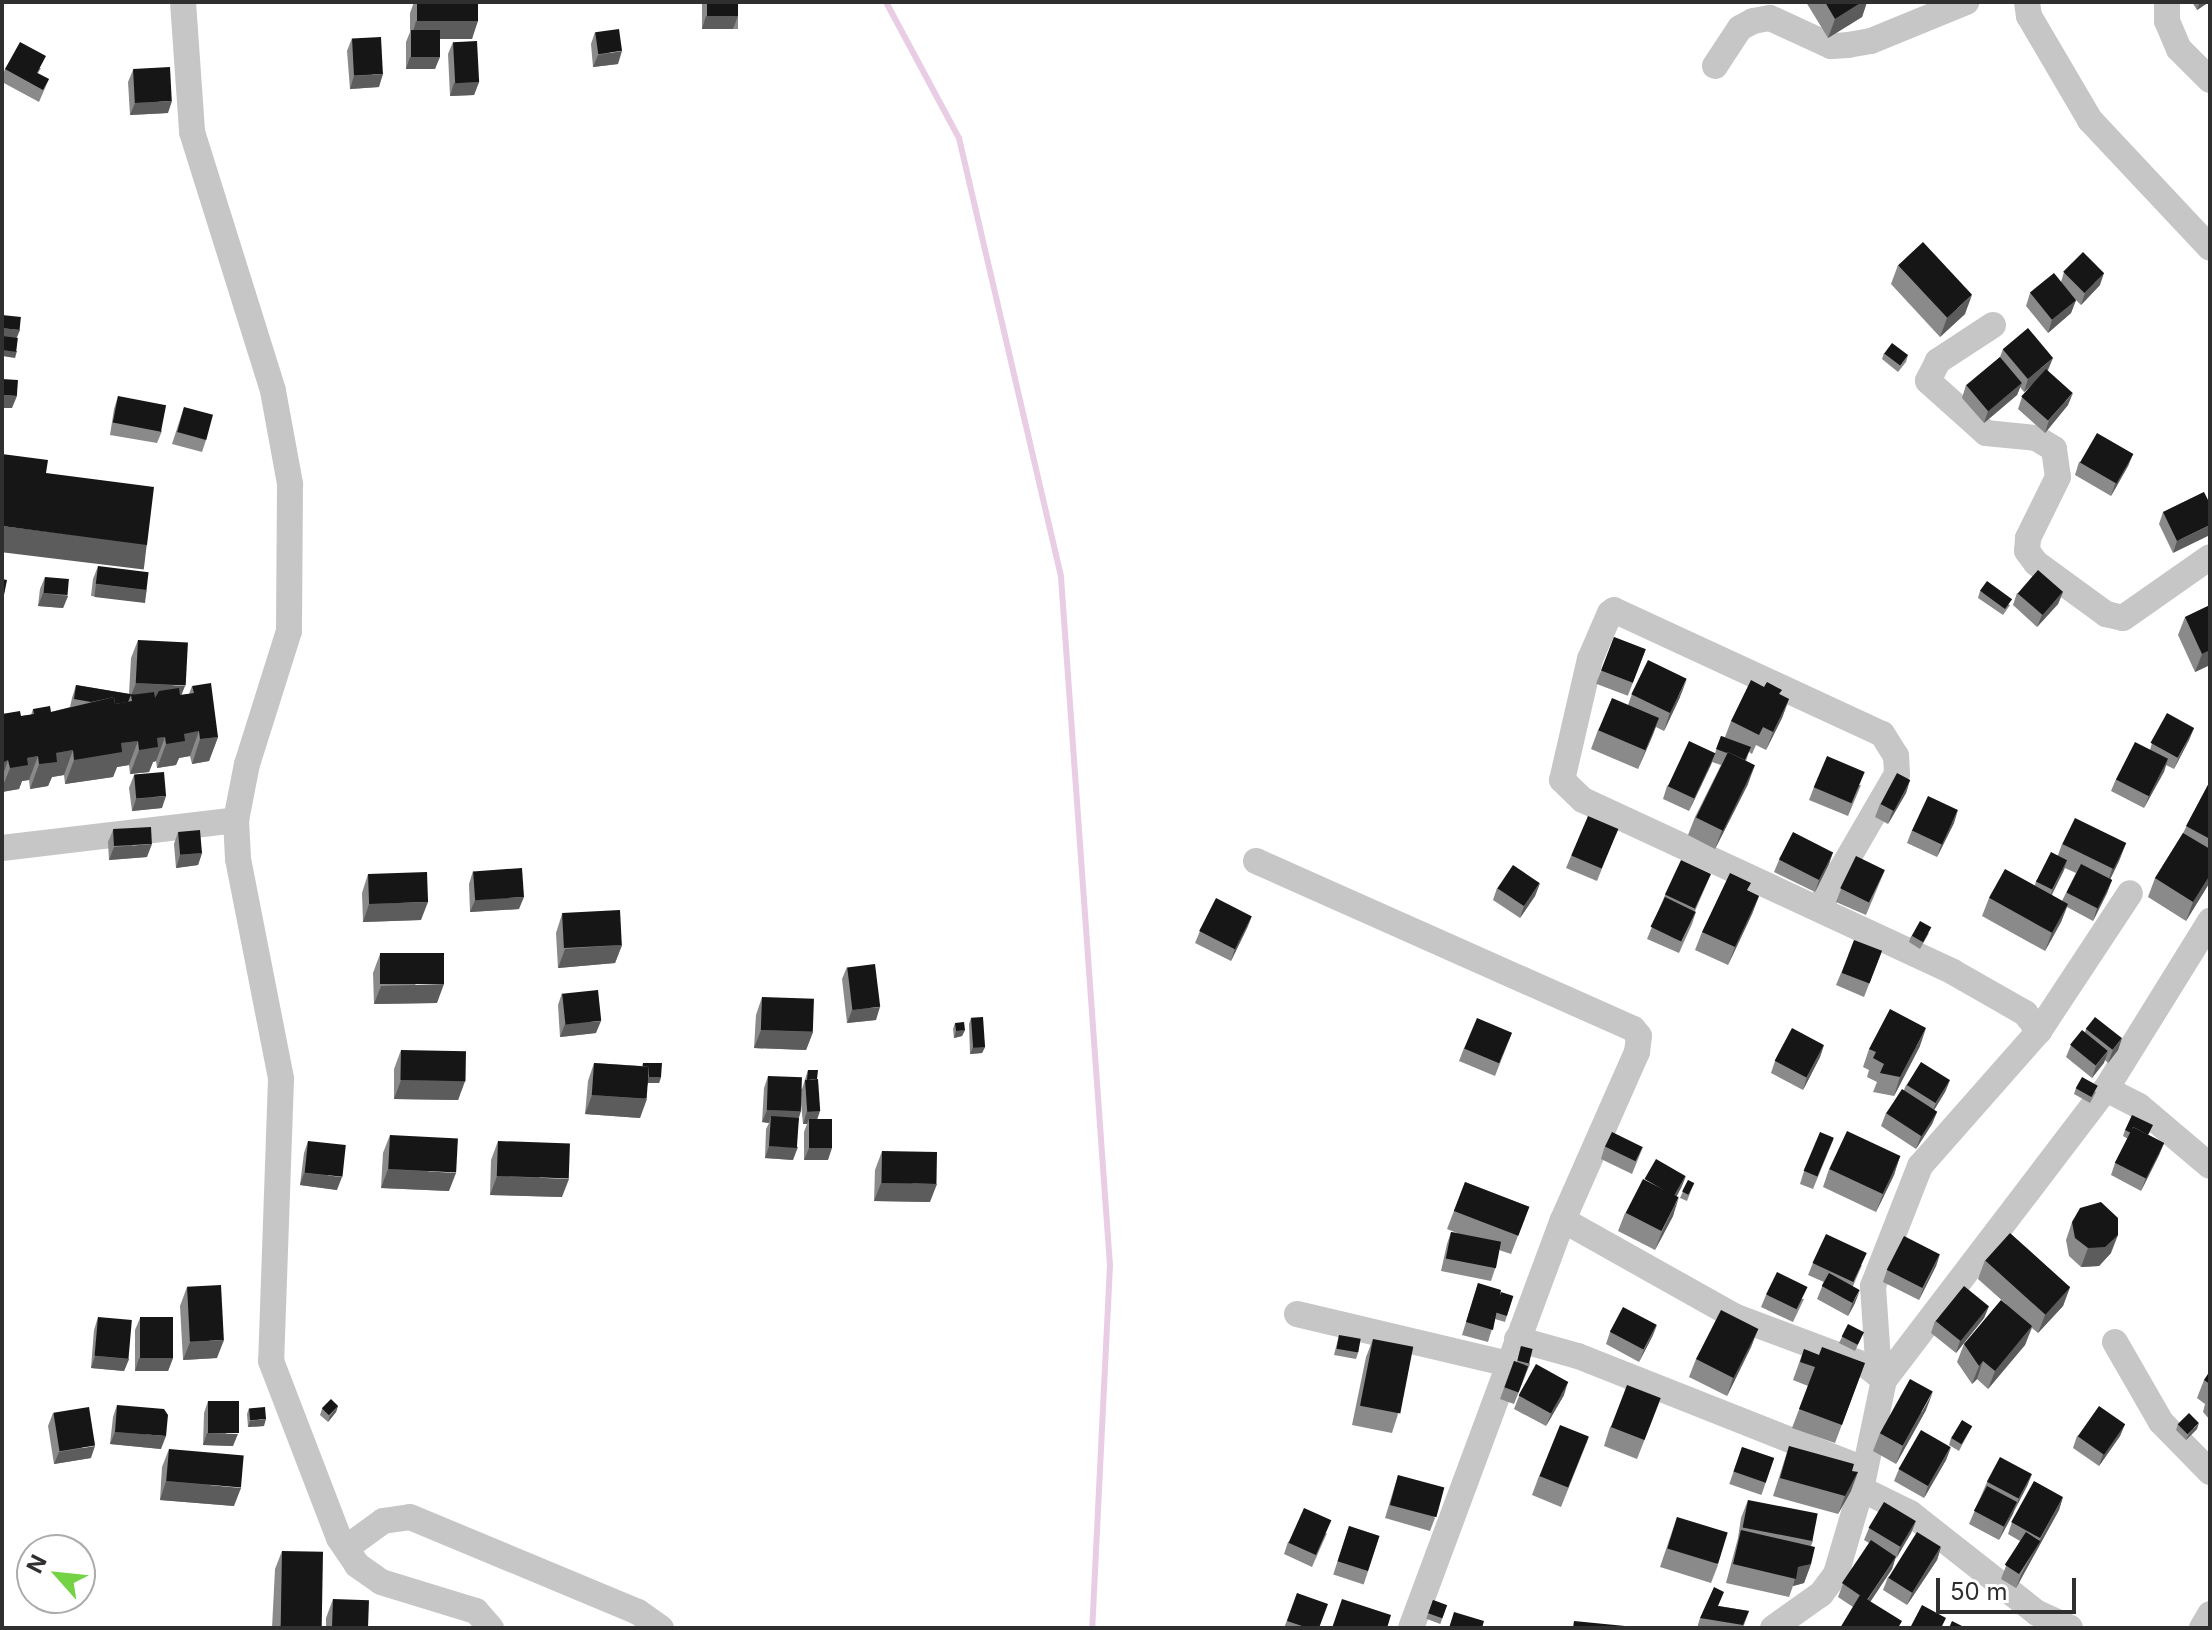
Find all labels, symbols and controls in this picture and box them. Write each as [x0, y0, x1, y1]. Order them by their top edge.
north arrow [16, 1534, 96, 1614]
text: N [21, 1551, 52, 1577]
scale bar [1940, 1562, 2080, 1612]
text: 50 m [1950, 1577, 2008, 1606]

